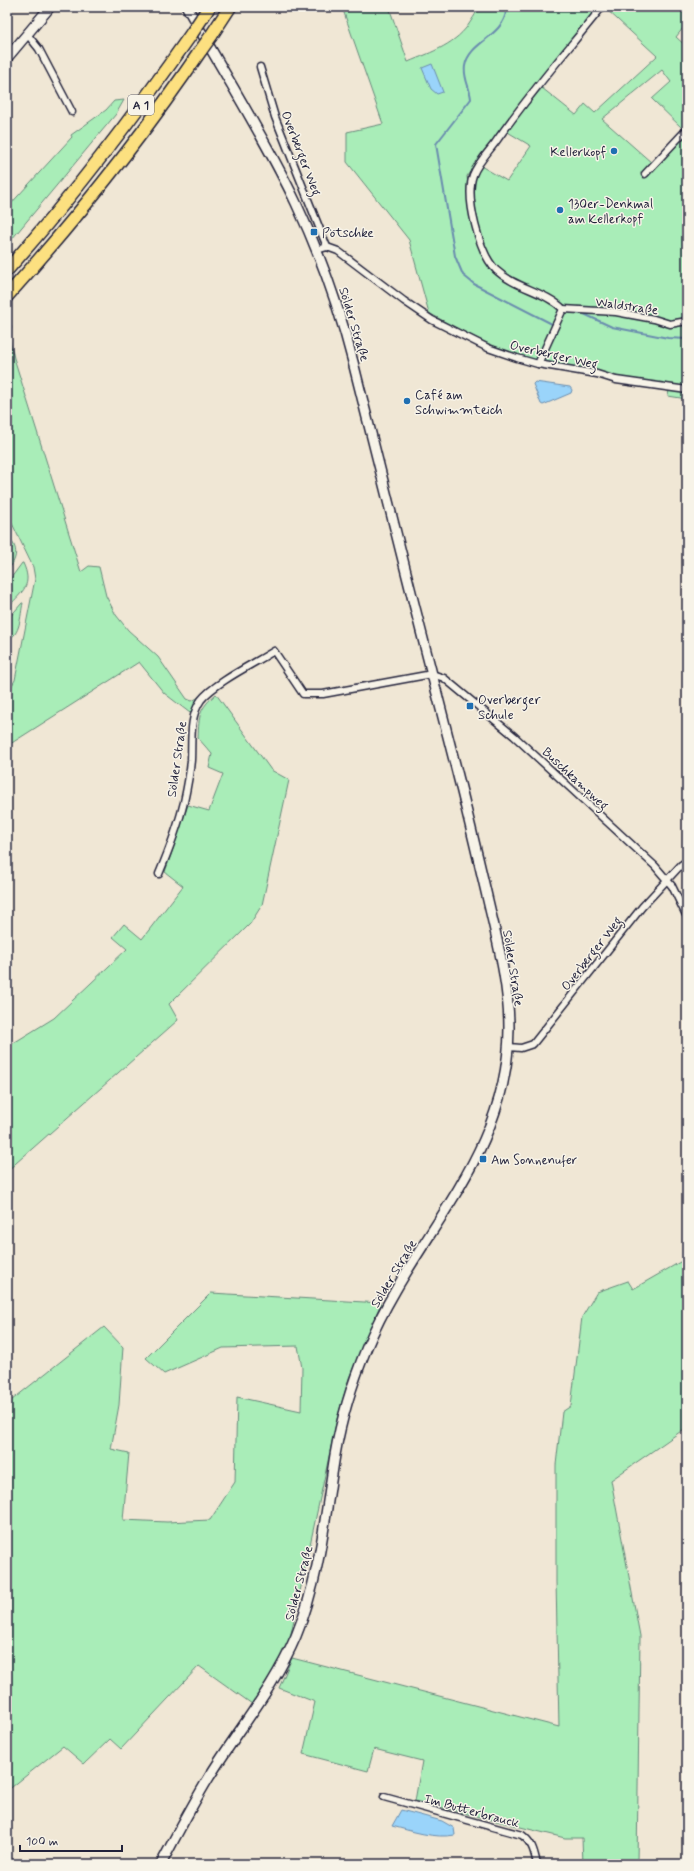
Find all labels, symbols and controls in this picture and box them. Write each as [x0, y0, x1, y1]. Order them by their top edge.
road number: A 1 [128, 95, 154, 115]
street label: Overberger Weg [275, 109, 325, 199]
place label: Kellerkopf [550, 144, 606, 161]
marker: Kellerkopf [609, 146, 619, 156]
place label: 130er-Denkmal am Kellerkopf [568, 196, 653, 228]
marker: 130er-Denkmal am Kellerkopf [555, 205, 565, 215]
place label: Pötschke [322, 225, 374, 242]
marker: Pötschke [309, 227, 319, 237]
street label: Sölder Straße [334, 285, 373, 364]
street label: Waldstraße [594, 294, 659, 319]
street label: Overberger Weg [508, 337, 599, 376]
place label: Café am Schwimmteich [415, 387, 503, 419]
marker: Café am Schwimmteich [402, 396, 412, 406]
place label: Overberger Schule [478, 692, 541, 724]
marker: Overberger Schule [465, 701, 475, 711]
street label: Sölder Straße [164, 720, 191, 798]
street label: Buschkampweg [537, 744, 612, 816]
street label: Overberger Weg [558, 913, 628, 996]
street label: Sölder Straße [498, 929, 527, 1008]
place label: Am Sonnenufer [491, 1152, 578, 1169]
marker: Am Sonnenufer [478, 1154, 488, 1164]
street label: Sölder Straße [367, 1236, 421, 1311]
street label: Sölder Straße [281, 1544, 318, 1623]
street label: Im Butterbrauck [422, 1791, 522, 1832]
scale bar [20, 1827, 122, 1853]
text: 100 m [26, 1834, 58, 1850]

